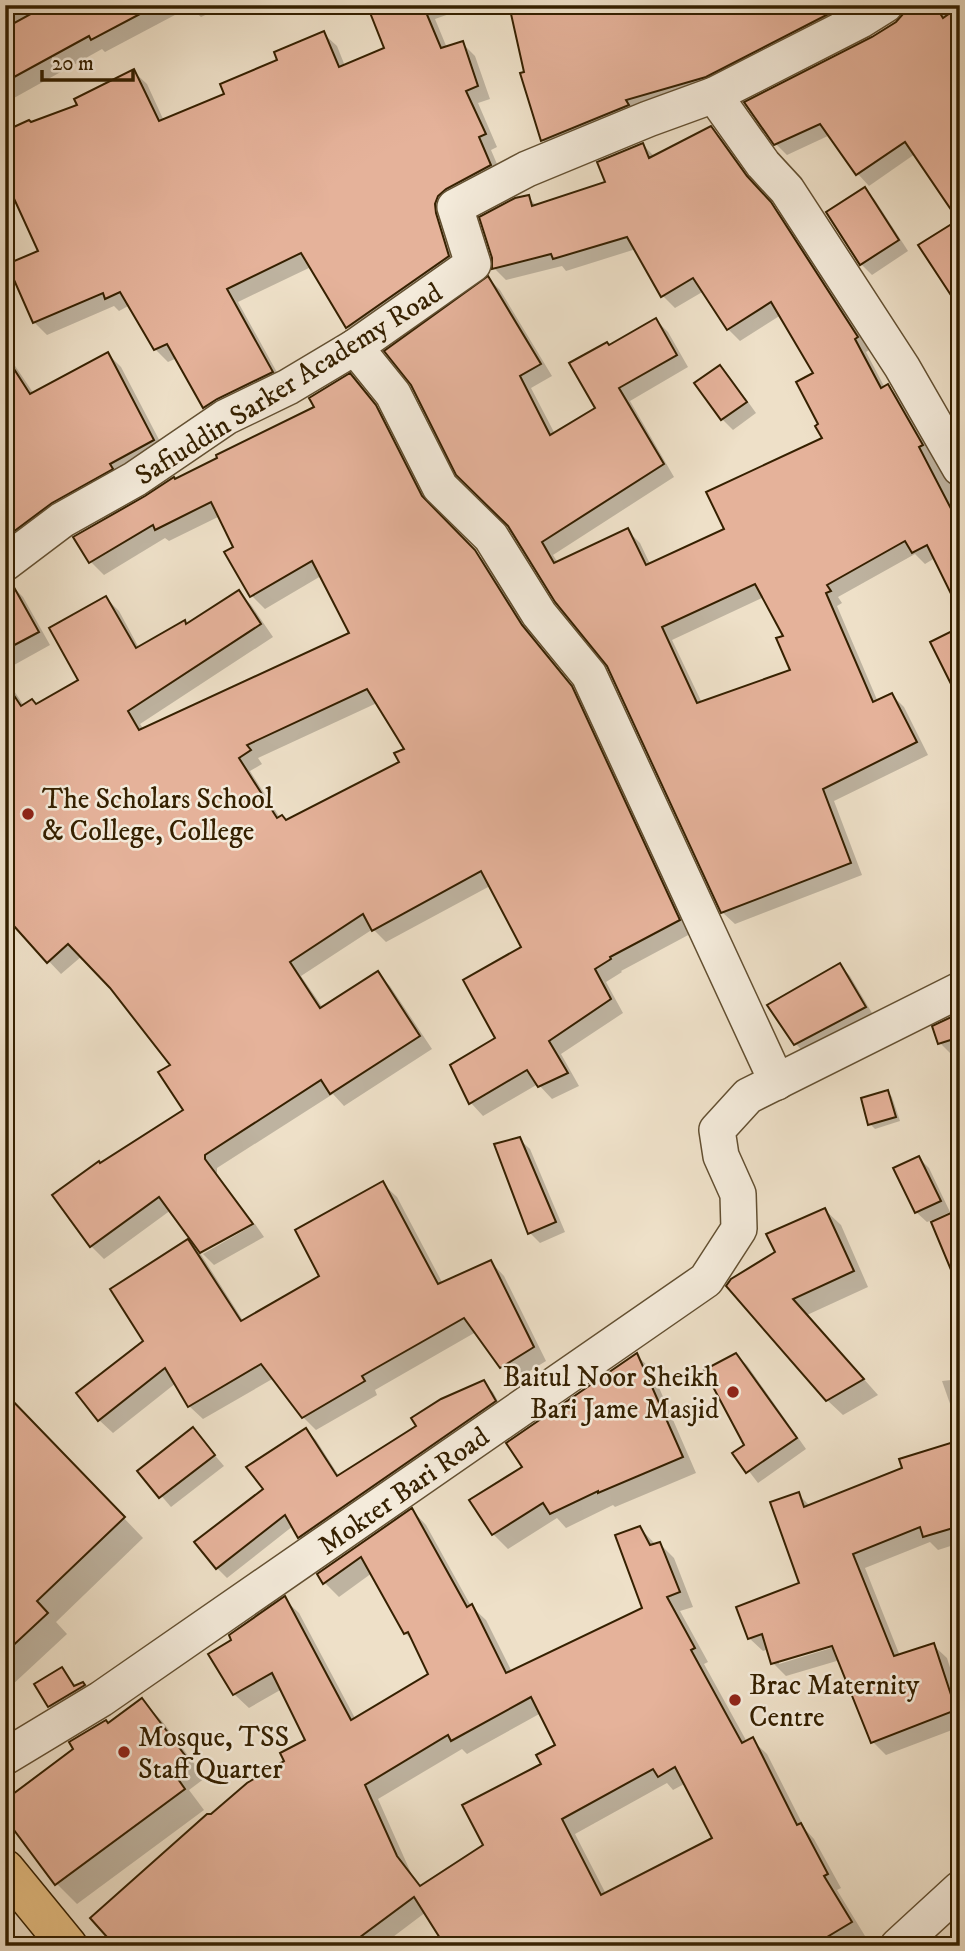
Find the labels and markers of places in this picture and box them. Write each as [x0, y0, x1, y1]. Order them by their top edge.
place label: The Scholars School & College, College [42, 782, 274, 849]
marker: The Scholars School & College, College [20, 806, 36, 822]
place label: Baitul Noor Sheikh Bari Jame Masjid [503, 1360, 719, 1427]
marker: Baitul Noor Sheikh Bari Jame Masjid [725, 1384, 741, 1400]
place label: Brac Maternity Centre [749, 1668, 920, 1735]
marker: Brac Maternity Centre [727, 1692, 743, 1708]
place label: Mosque, TSS Staff Quarter [138, 1720, 289, 1787]
marker: Mosque, TSS Staff Quarter [116, 1744, 132, 1760]

